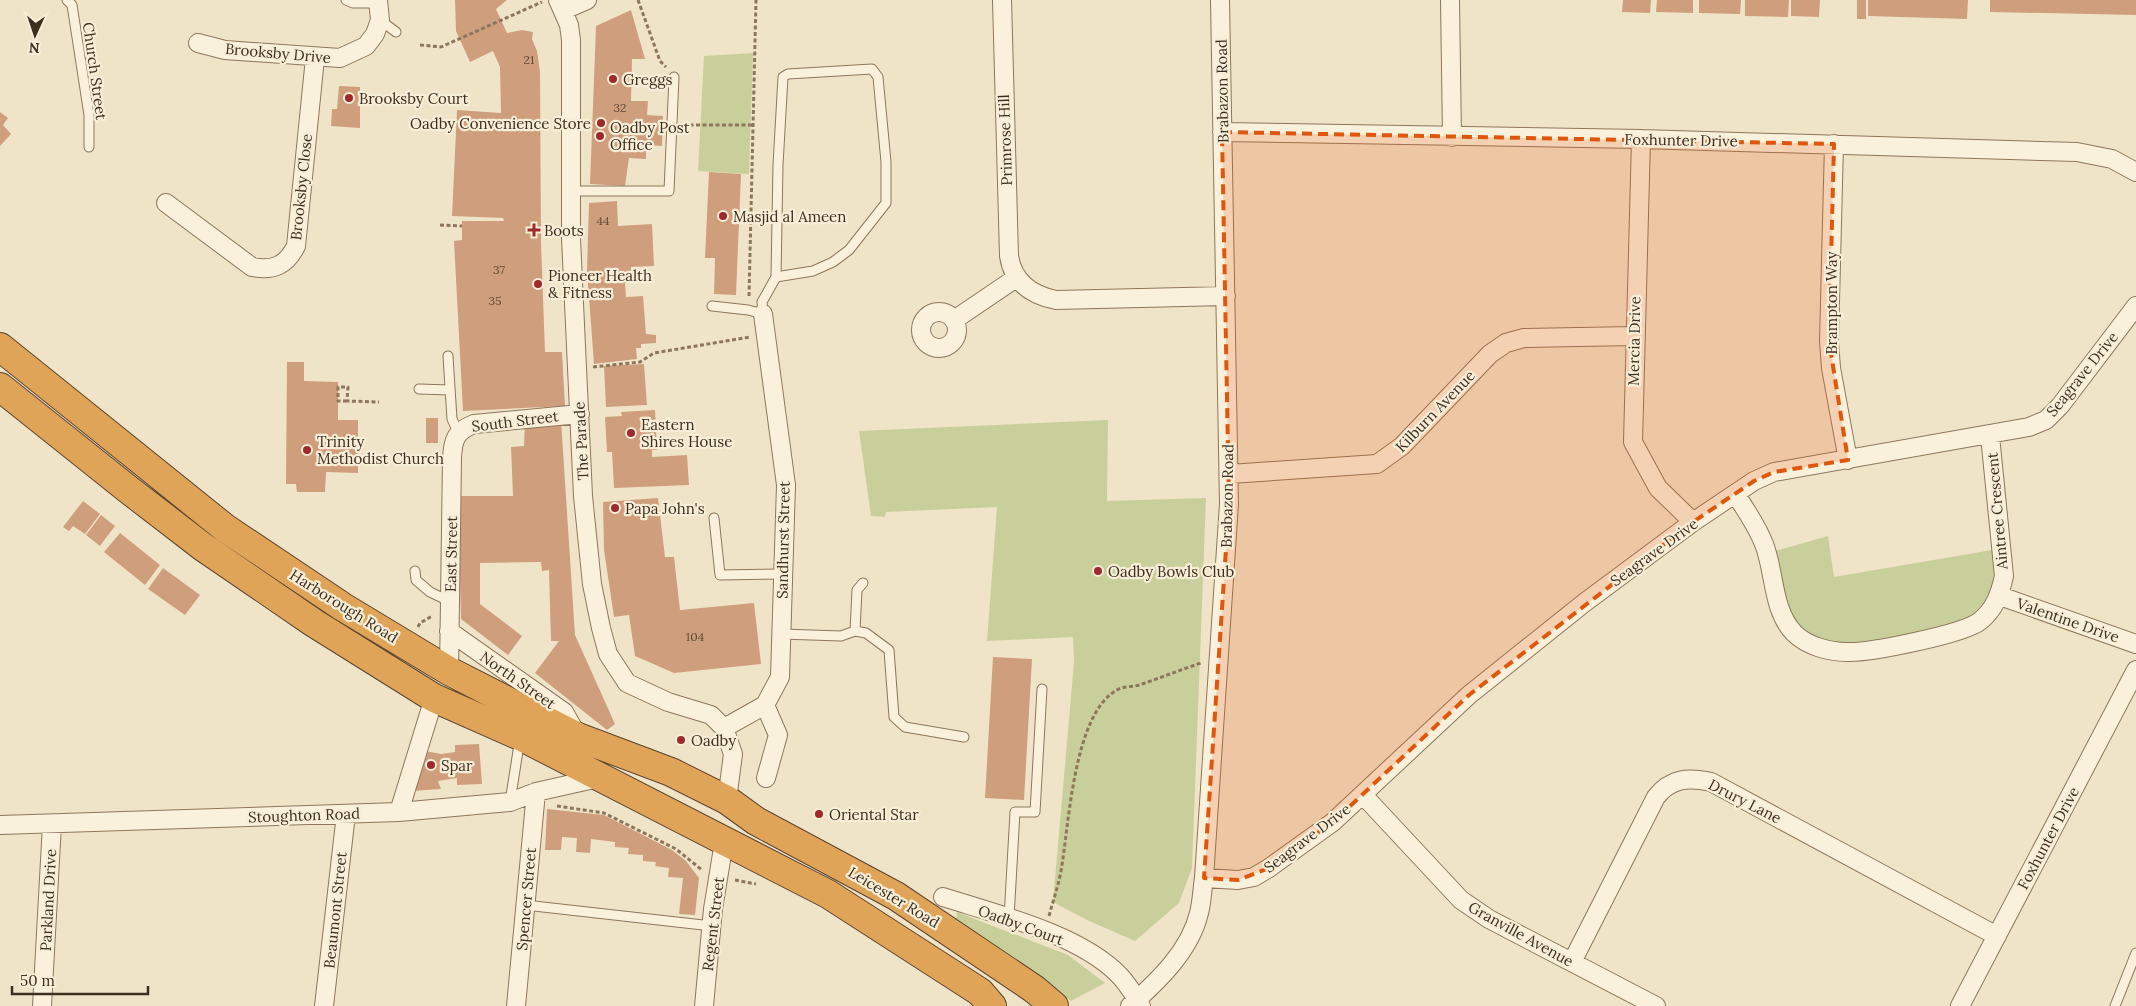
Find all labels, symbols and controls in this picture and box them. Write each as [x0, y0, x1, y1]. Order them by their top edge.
north arrow [10, 10, 60, 60]
street label: Church Street [79, 21, 111, 121]
text: N [28, 39, 40, 57]
street label: Brooksby Drive [224, 39, 332, 67]
street label: Brabazon Road [1212, 39, 1232, 143]
house number: 21 [524, 52, 534, 67]
place label: Greggs [623, 70, 673, 89]
marker: Greggs [607, 73, 619, 85]
place label: Brooksby Court [359, 89, 468, 108]
marker: Brooksby Court [343, 92, 355, 104]
street label: Primrose Hill [994, 94, 1016, 186]
house number: 32 [613, 100, 627, 115]
place label: Oadby Convenience Store [410, 114, 591, 133]
marker: Oadby Convenience Store [595, 117, 607, 129]
place label: Oadby Post Office [610, 118, 690, 154]
marker: Oadby Post Office [594, 130, 606, 142]
street label: Foxhunter Drive [1624, 130, 1738, 150]
street label: Brooksby Close [286, 133, 316, 241]
place label: Masjid al Ameen [733, 207, 846, 226]
marker: Masjid al Ameen [717, 210, 729, 222]
house number: 44 [596, 213, 610, 228]
place label: Boots [544, 221, 584, 240]
marker: Boots [528, 224, 540, 236]
street label: Brampton Way [1822, 251, 1841, 355]
house number: 37 [493, 262, 505, 277]
place label: Pioneer Health & Fitness [548, 266, 652, 302]
marker: Pioneer Health & Fitness [532, 278, 544, 290]
house number: 35 [488, 293, 502, 308]
street label: Mercia Drive [1624, 296, 1644, 386]
street label: Seagrave Drive [2042, 328, 2122, 420]
street label: Kilburn Avenue [1391, 366, 1479, 456]
street label: The Parade [569, 401, 593, 481]
street label: South Street [470, 406, 560, 436]
place label: Eastern Shires House [641, 415, 732, 451]
marker: Eastern Shires House [625, 427, 637, 439]
place label: Trinity Methodist Church [317, 432, 444, 468]
marker: Trinity Methodist Church [301, 444, 313, 456]
street label: Brabazon Road [1217, 444, 1237, 548]
street label: Aintree Crescent [1982, 451, 2012, 571]
street label: Sandhurst Street [772, 481, 794, 599]
place label: Papa John's [625, 499, 705, 518]
marker: Papa John's [609, 502, 621, 514]
street label: Seagrave Drive [1606, 514, 1702, 590]
street label: East Street [441, 516, 461, 592]
place label: Oadby Bowls Club [1108, 562, 1235, 581]
street label: Harborough Road [286, 565, 402, 647]
marker: Oadby Bowls Club [1092, 565, 1104, 577]
street label: Valentine Drive [2013, 593, 2122, 646]
house number: 104 [686, 629, 705, 644]
street label: North Street [477, 647, 560, 713]
place label: Oadby [691, 731, 736, 750]
marker: Oadby [675, 734, 687, 746]
place label: Spar [441, 756, 473, 775]
marker: Spar [425, 759, 437, 771]
street label: Drury Lane [1705, 775, 1785, 827]
street label: Foxhunter Drive [2013, 783, 2083, 893]
street label: Seagrave Drive [1260, 799, 1354, 877]
street label: Stoughton Road [248, 804, 360, 826]
place label: Oriental Star [829, 805, 919, 824]
marker: Oriental Star [813, 808, 825, 820]
street label: Spencer Street [512, 846, 540, 951]
street label: Parkland Drive [36, 848, 60, 952]
street label: Beaumont Street [319, 850, 351, 969]
street label: Leicester Road [845, 862, 943, 932]
street label: Regent Street [698, 875, 728, 972]
street label: Granville Avenue [1465, 897, 1577, 971]
street label: Oadby Court [976, 901, 1067, 949]
scale bar [12, 964, 149, 996]
text: 50 m [20, 971, 55, 990]

